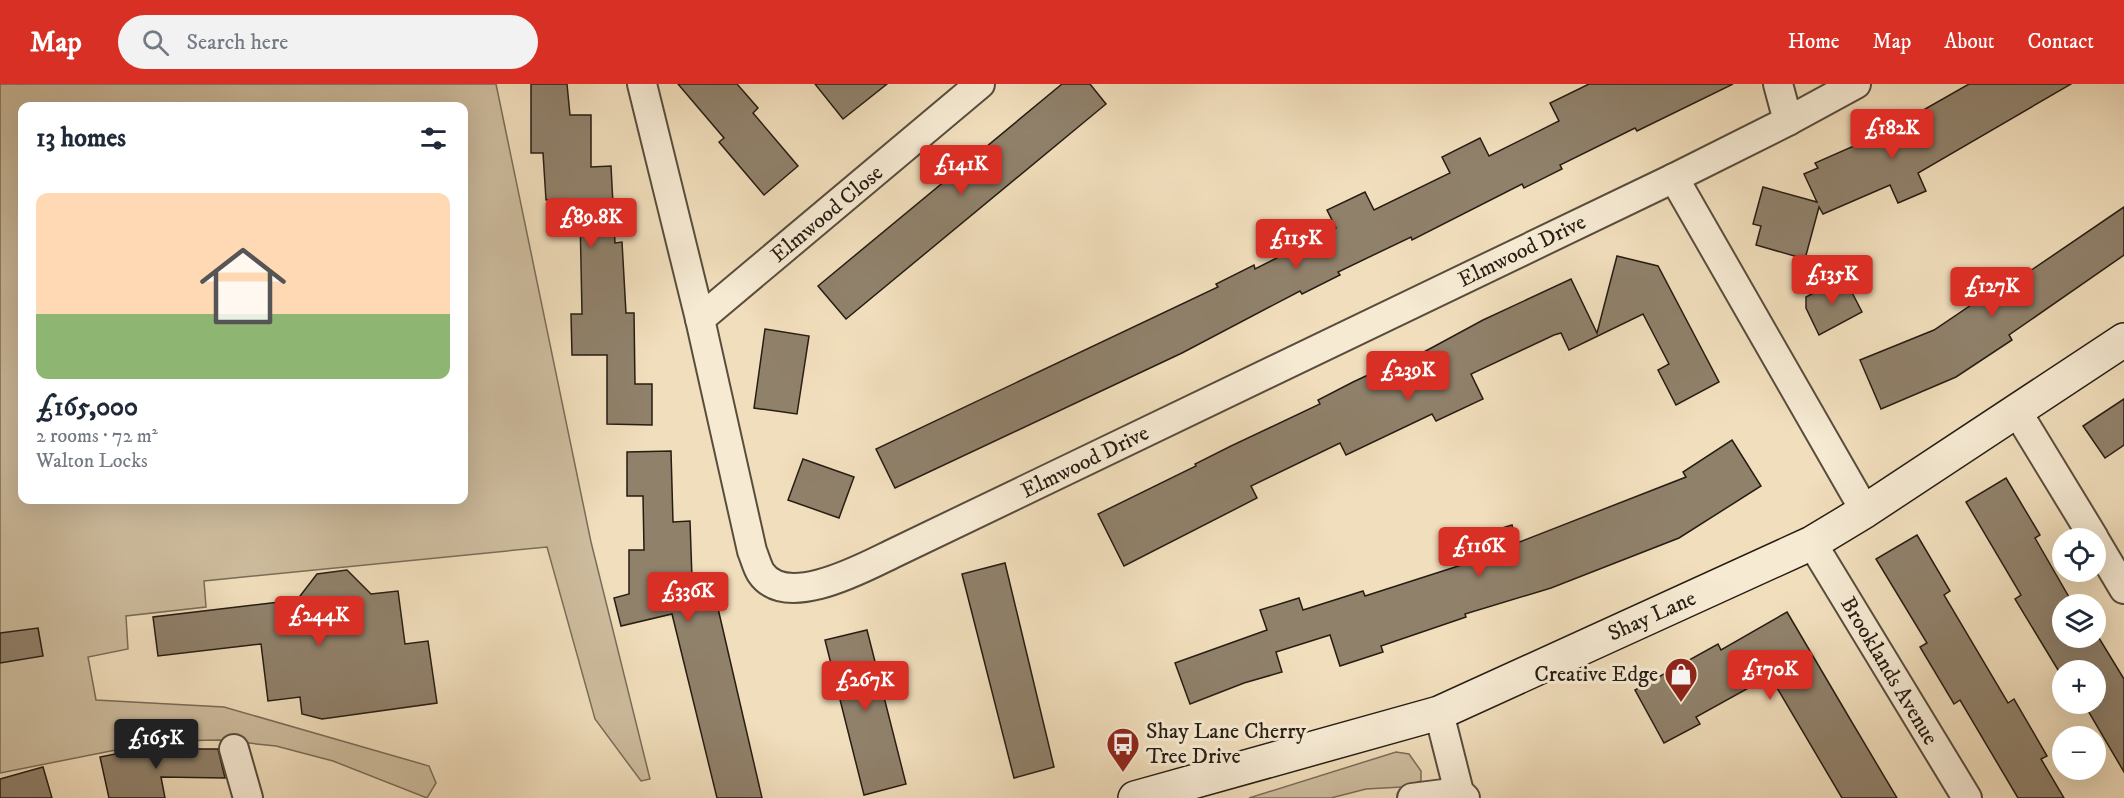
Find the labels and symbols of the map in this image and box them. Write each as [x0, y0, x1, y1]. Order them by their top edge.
pin: £182K [1850, 109, 1934, 160]
pin: £141K [919, 145, 1003, 196]
street label: Elmwood Close [765, 159, 889, 269]
pin: £89.8K [542, 198, 640, 249]
street label: Elmwood Drive [1454, 208, 1590, 294]
pin: £115K [1254, 219, 1338, 270]
pin: £135K [1790, 255, 1874, 306]
pin: £127K [1950, 267, 2034, 318]
pin: £239K [1366, 351, 1450, 402]
street label: Elmwood Drive [1017, 419, 1153, 505]
pin: £116K [1437, 527, 1521, 578]
pin: £336K [646, 572, 730, 623]
street label: Shay Lane [1604, 585, 1700, 647]
street label: Brooklands Avenue [1834, 592, 1944, 750]
pin: £244K [277, 596, 361, 647]
pin: £170K [1728, 650, 1812, 701]
shop icon: Creative Edge [1663, 656, 1699, 703]
pin: £267K [823, 661, 907, 712]
place label: Creative Edge [1534, 661, 1658, 688]
place label: Shay Lane Cherry Tree Drive [1146, 718, 1306, 770]
pin: £165K [114, 719, 198, 770]
bus stop icon: Shay Lane Cherry Tree Drive [1105, 726, 1141, 773]

